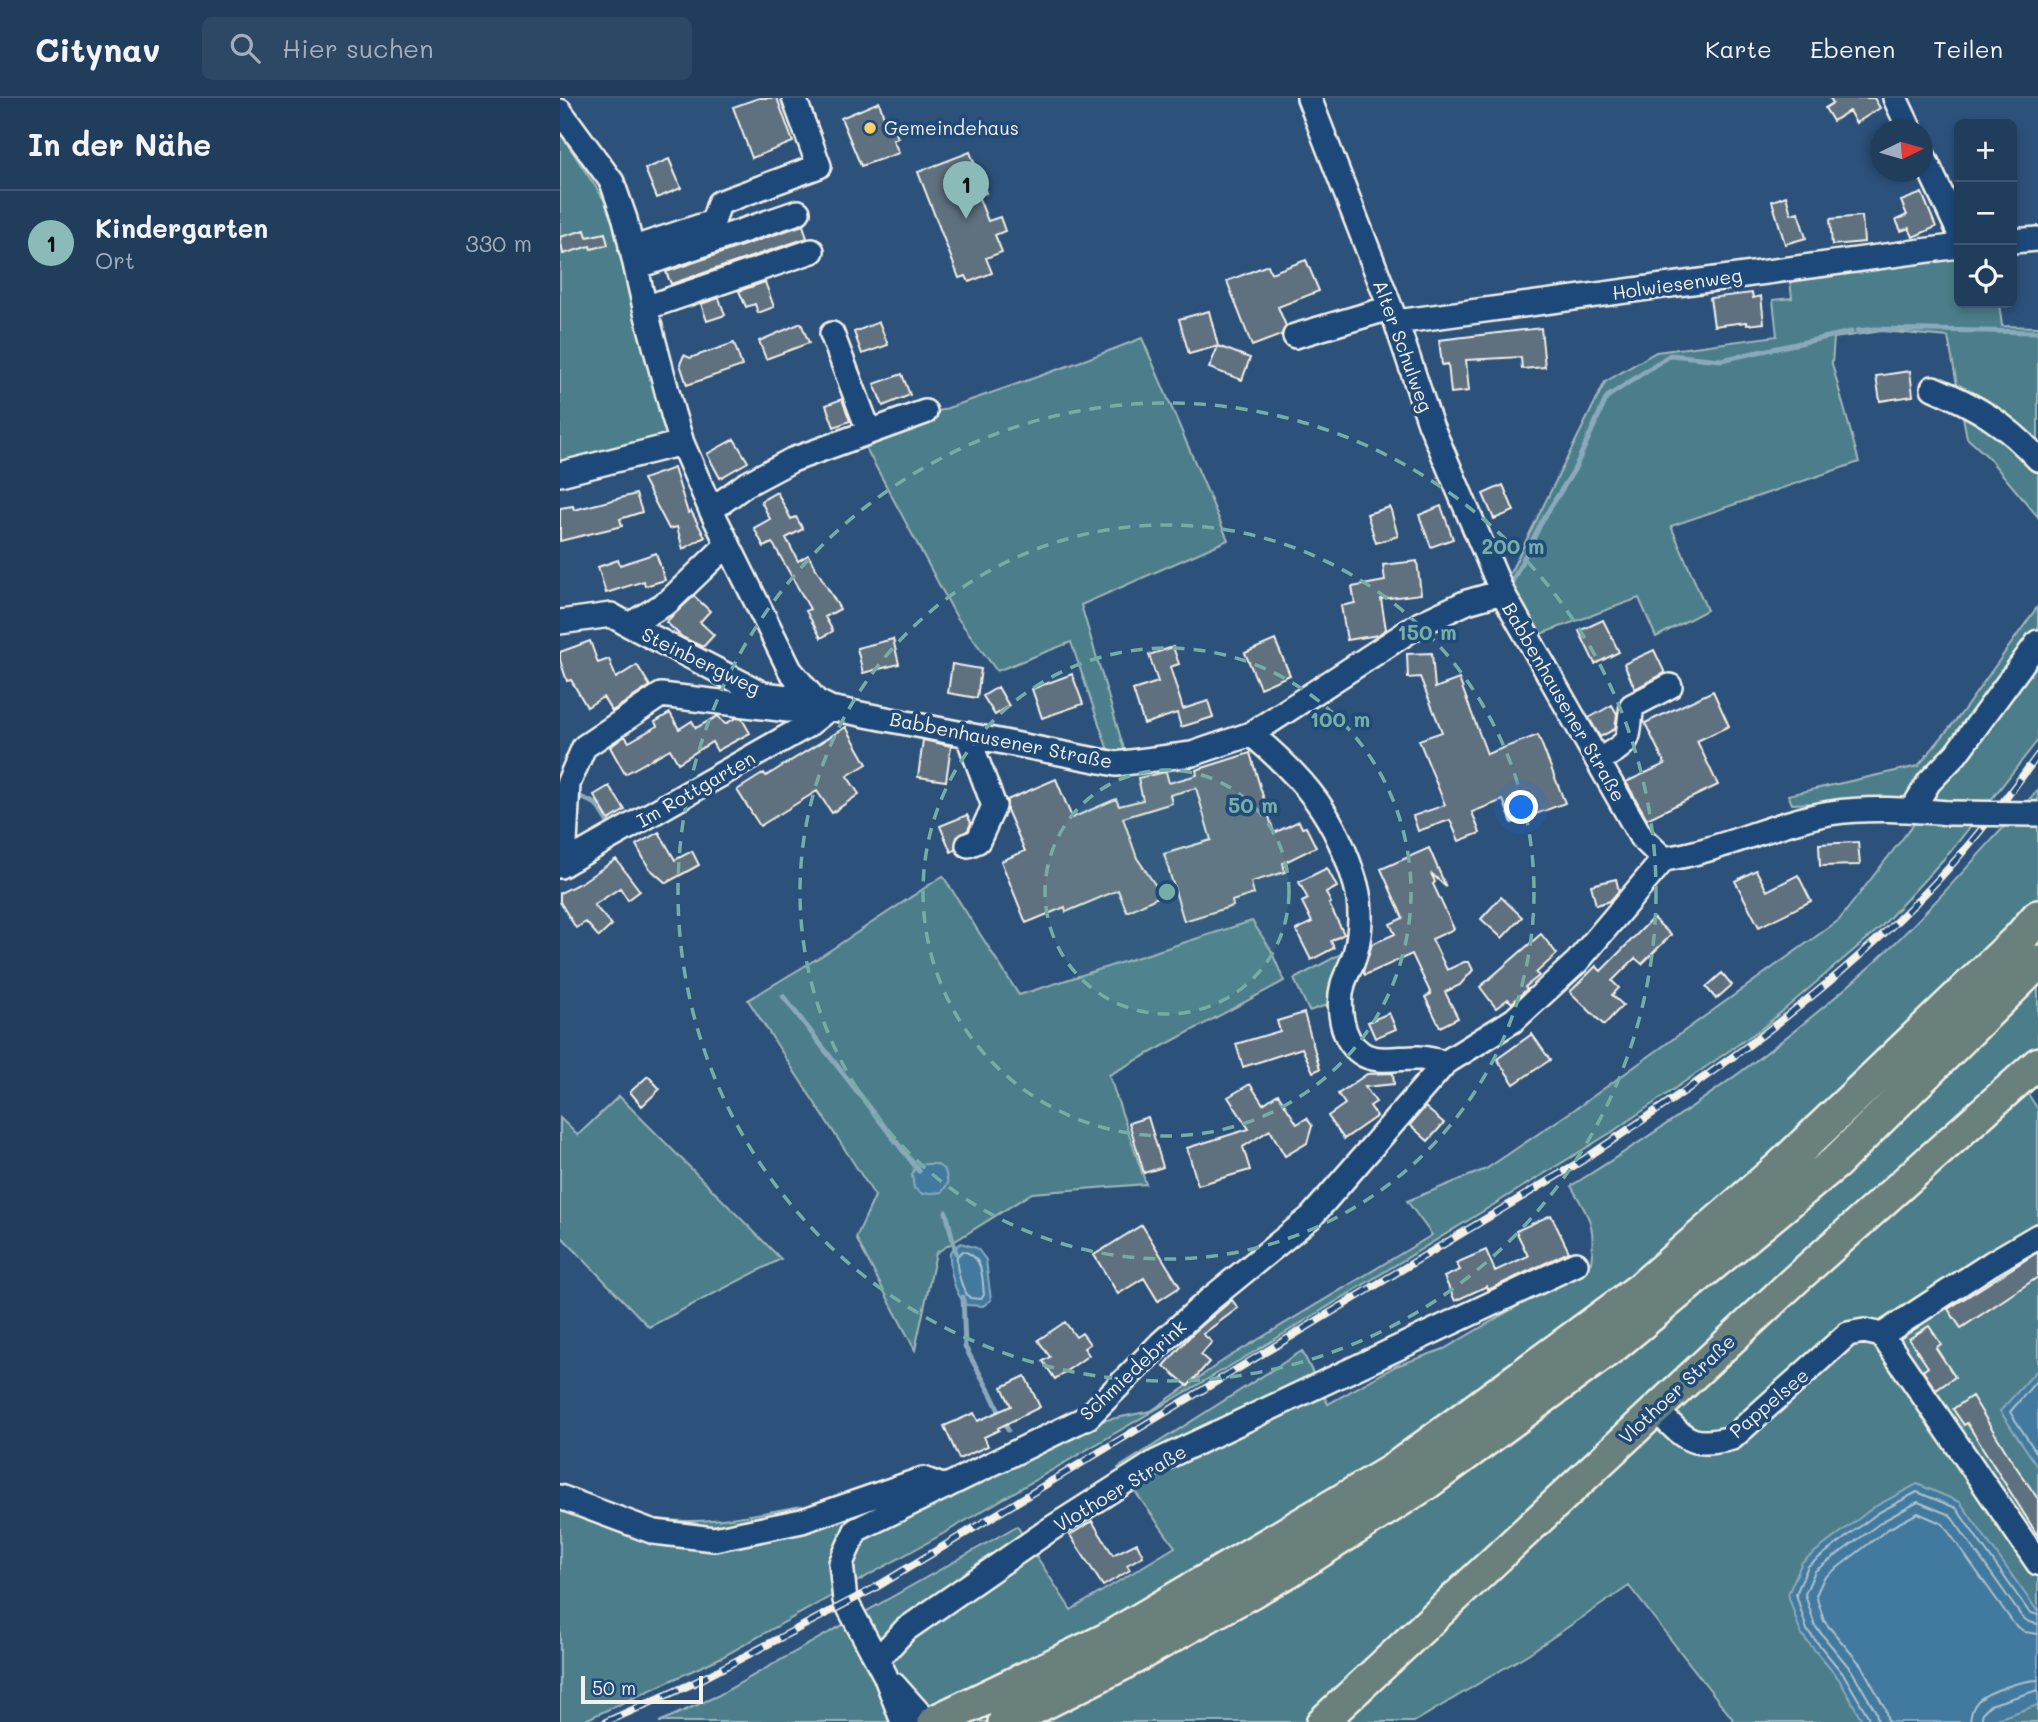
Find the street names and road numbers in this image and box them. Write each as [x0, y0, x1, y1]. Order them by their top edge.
street label: Holwiesenweg [1610, 262, 1744, 305]
street label: Alter Schulweg [1368, 276, 1439, 415]
street label: Babbenhausener Straße [1497, 598, 1632, 806]
street label: Steinbergweg [638, 621, 765, 700]
street label: Babbenhausener Straße [888, 706, 1115, 773]
street label: Im Rottgarten [632, 745, 759, 833]
street label: Schmiedebrink [1074, 1314, 1191, 1426]
street label: Vlothoer Straße [1613, 1328, 1740, 1449]
street label: Pappelsee [1724, 1362, 1814, 1443]
street label: Vlothoer Straße [1049, 1438, 1191, 1537]

